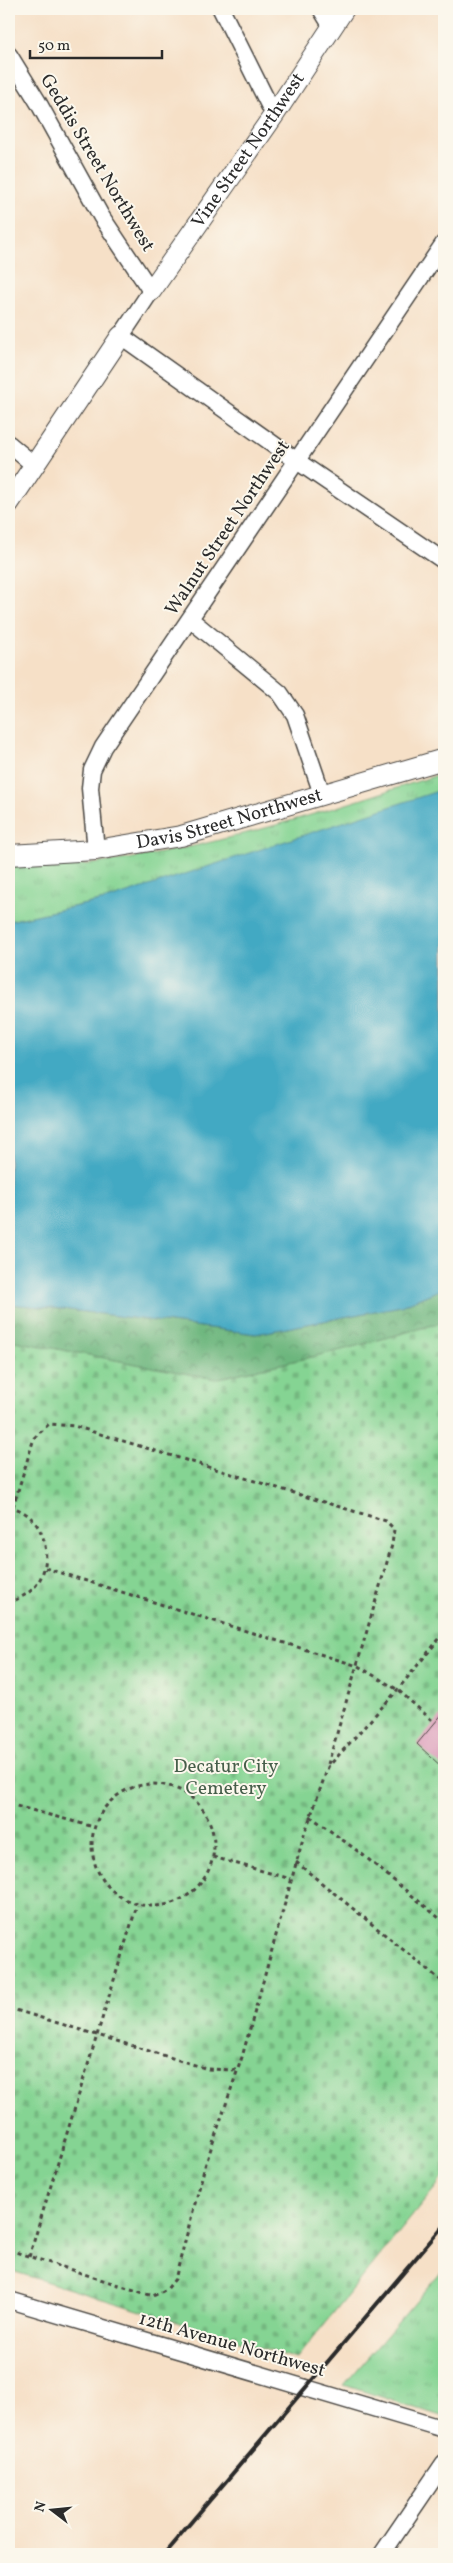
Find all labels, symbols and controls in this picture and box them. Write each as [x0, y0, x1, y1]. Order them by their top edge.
scale bar [30, 28, 162, 60]
text: 50 m [38, 36, 70, 57]
street label: Vine Street Northwest [186, 68, 311, 233]
street label: Geddis Street Northwest [33, 69, 161, 257]
street label: Walnut Street Northwest [159, 435, 297, 621]
street label: Davis Street Northwest [134, 782, 326, 856]
park label: Decatur City Cemetery [174, 1754, 278, 1802]
street label: 12th Avenue Northwest [136, 2306, 329, 2384]
north arrow [28, 2486, 78, 2536]
text: N [30, 2499, 51, 2514]

